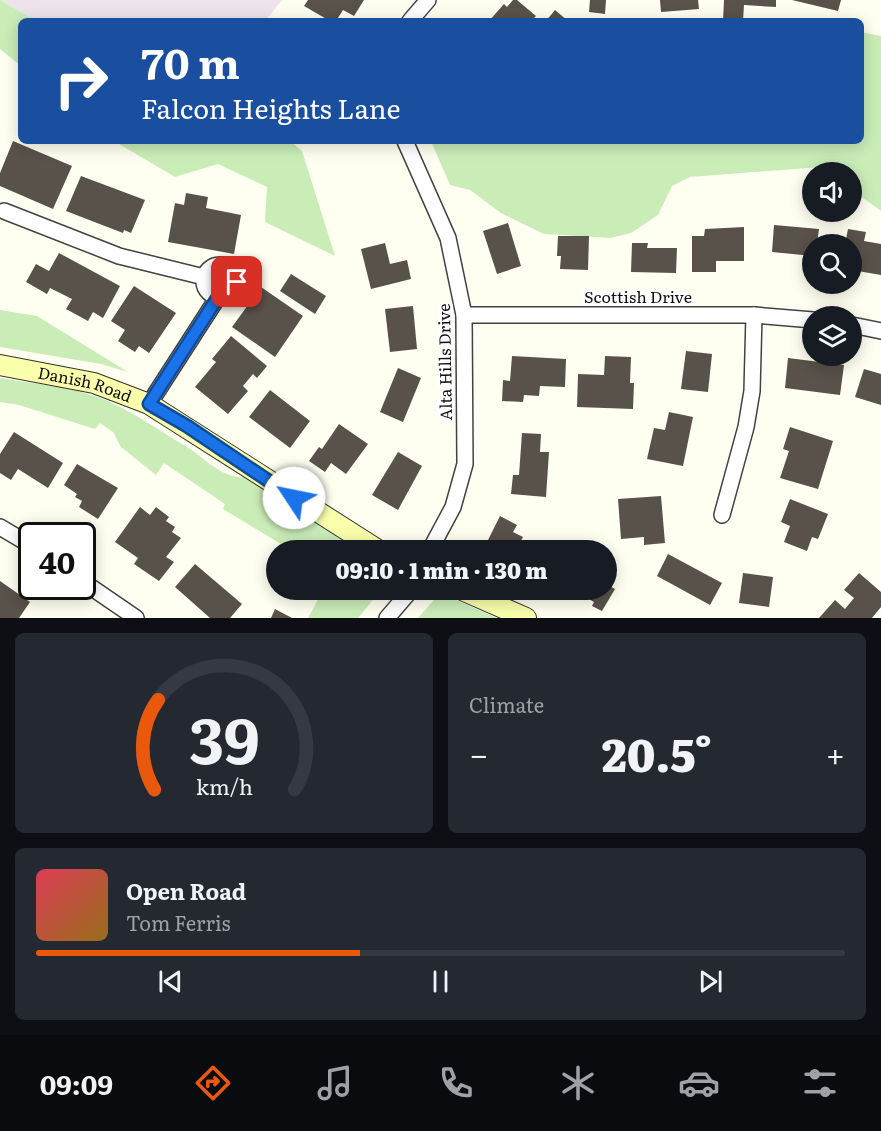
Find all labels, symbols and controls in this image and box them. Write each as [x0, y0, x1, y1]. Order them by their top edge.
text: 70 m [141, 30, 240, 92]
icon: right [42, 42, 120, 120]
text: Falcon Heights Lane [141, 87, 400, 127]
map controls [802, 162, 862, 366]
button: sound [802, 162, 862, 222]
button: search [802, 234, 862, 294]
pin [211, 256, 262, 307]
icon: arrive [220, 265, 253, 298]
street label: Scottish Drive [584, 284, 692, 308]
street label: Alta Hills Drive [431, 303, 457, 421]
button: layers [802, 306, 862, 366]
street label: Danish Road [36, 360, 136, 407]
position arrow [262, 466, 326, 530]
speed limit sign: 40 [18, 522, 96, 600]
text: 09:10 · 1 min · 130 m [335, 553, 548, 586]
text: Climate [469, 689, 544, 719]
text: 39 [189, 691, 259, 783]
text: 20.5° [602, 719, 712, 786]
text: − [469, 728, 488, 777]
text: + [826, 728, 845, 777]
text: km/h [195, 770, 253, 802]
text: Open Road [126, 874, 246, 907]
text: Tom Ferris [126, 907, 231, 937]
icon: previous [154, 965, 187, 998]
icon: pause [424, 965, 457, 998]
icon: next [694, 965, 727, 998]
icon: directions [192, 1062, 234, 1104]
icon: music [314, 1062, 356, 1104]
icon: phone [435, 1062, 477, 1104]
icon: climate [557, 1062, 599, 1104]
icon: car [678, 1062, 720, 1104]
icon: filters [799, 1062, 841, 1104]
text: 09:09 [40, 1063, 113, 1103]

